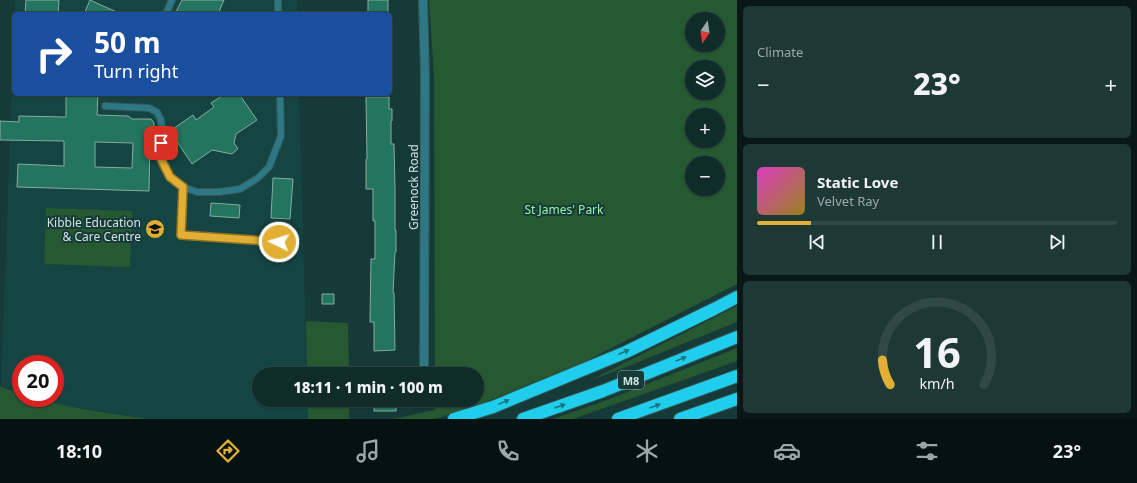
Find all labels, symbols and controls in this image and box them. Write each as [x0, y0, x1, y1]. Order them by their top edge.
north arrow [685, 12, 725, 52]
map controls [685, 12, 725, 196]
text: 50 m [94, 23, 161, 61]
icon: right [28, 28, 80, 80]
text: Climate [757, 43, 803, 61]
text: Turn right [94, 59, 178, 83]
button: layers [685, 60, 725, 100]
text: 23° [913, 63, 961, 104]
text: − [757, 69, 770, 99]
text: + [1104, 69, 1117, 99]
button: + [685, 108, 725, 148]
pin [144, 126, 178, 160]
icon: arrive [150, 132, 172, 154]
street label: Greenock Road [405, 144, 422, 230]
button: − [685, 156, 725, 196]
text: Static Love [817, 172, 898, 192]
text: Velvet Ray [817, 192, 879, 210]
park label: St James' Park [525, 201, 604, 218]
place label: Kibble Education & Care Centre [47, 214, 141, 245]
school or university icon: Kibble Education & Care Centre [144, 218, 166, 240]
position arrow [258, 221, 300, 263]
icon: previous [806, 231, 828, 253]
icon: pause [926, 231, 948, 253]
icon: next [1046, 231, 1068, 253]
text: 16 [913, 324, 961, 380]
one-way arrow [619, 349, 631, 355]
speed limit sign: 20 [12, 355, 64, 407]
one-way arrow [676, 356, 687, 362]
road number: M8 [618, 371, 644, 389]
text: km/h [919, 374, 955, 393]
text: 18:11 · 1 min · 100 m [293, 377, 443, 397]
one-way arrow [499, 399, 511, 405]
one-way arrow [649, 402, 661, 408]
one-way arrow [554, 403, 566, 409]
icon: directions [214, 437, 242, 465]
icon: music [354, 437, 382, 465]
icon: phone [494, 437, 522, 465]
icon: climate [633, 437, 661, 465]
icon: car [773, 437, 801, 465]
icon: filters [913, 437, 941, 465]
text: 18:10 [56, 439, 102, 463]
text: 23° [1053, 439, 1081, 463]

